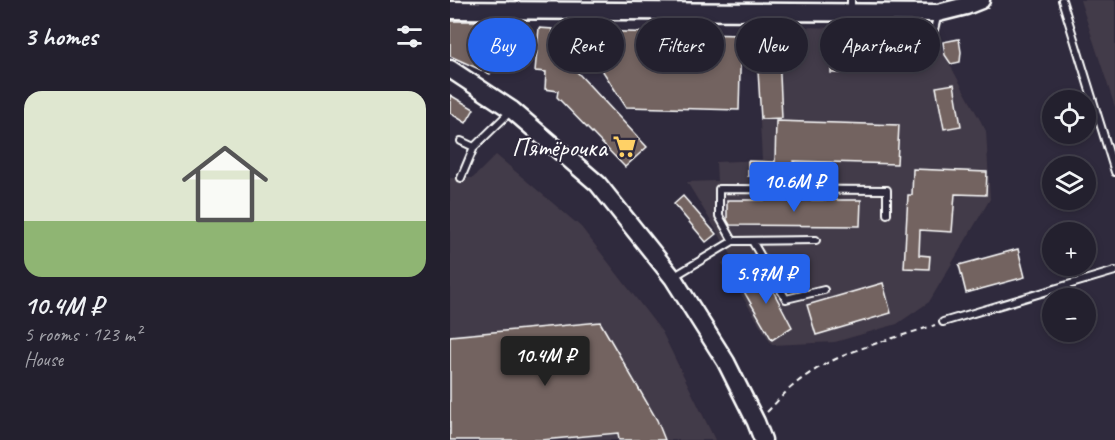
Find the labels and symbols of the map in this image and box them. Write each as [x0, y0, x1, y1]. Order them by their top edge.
place label: Пятёрочка [512, 131, 609, 164]
supermarket icon: Пятёрочка [612, 134, 638, 160]
pin: 10.6M ₽ [739, 162, 849, 213]
pin: 5.97M ₽ [711, 254, 821, 305]
pin: 10.4M ₽ [490, 336, 600, 387]

